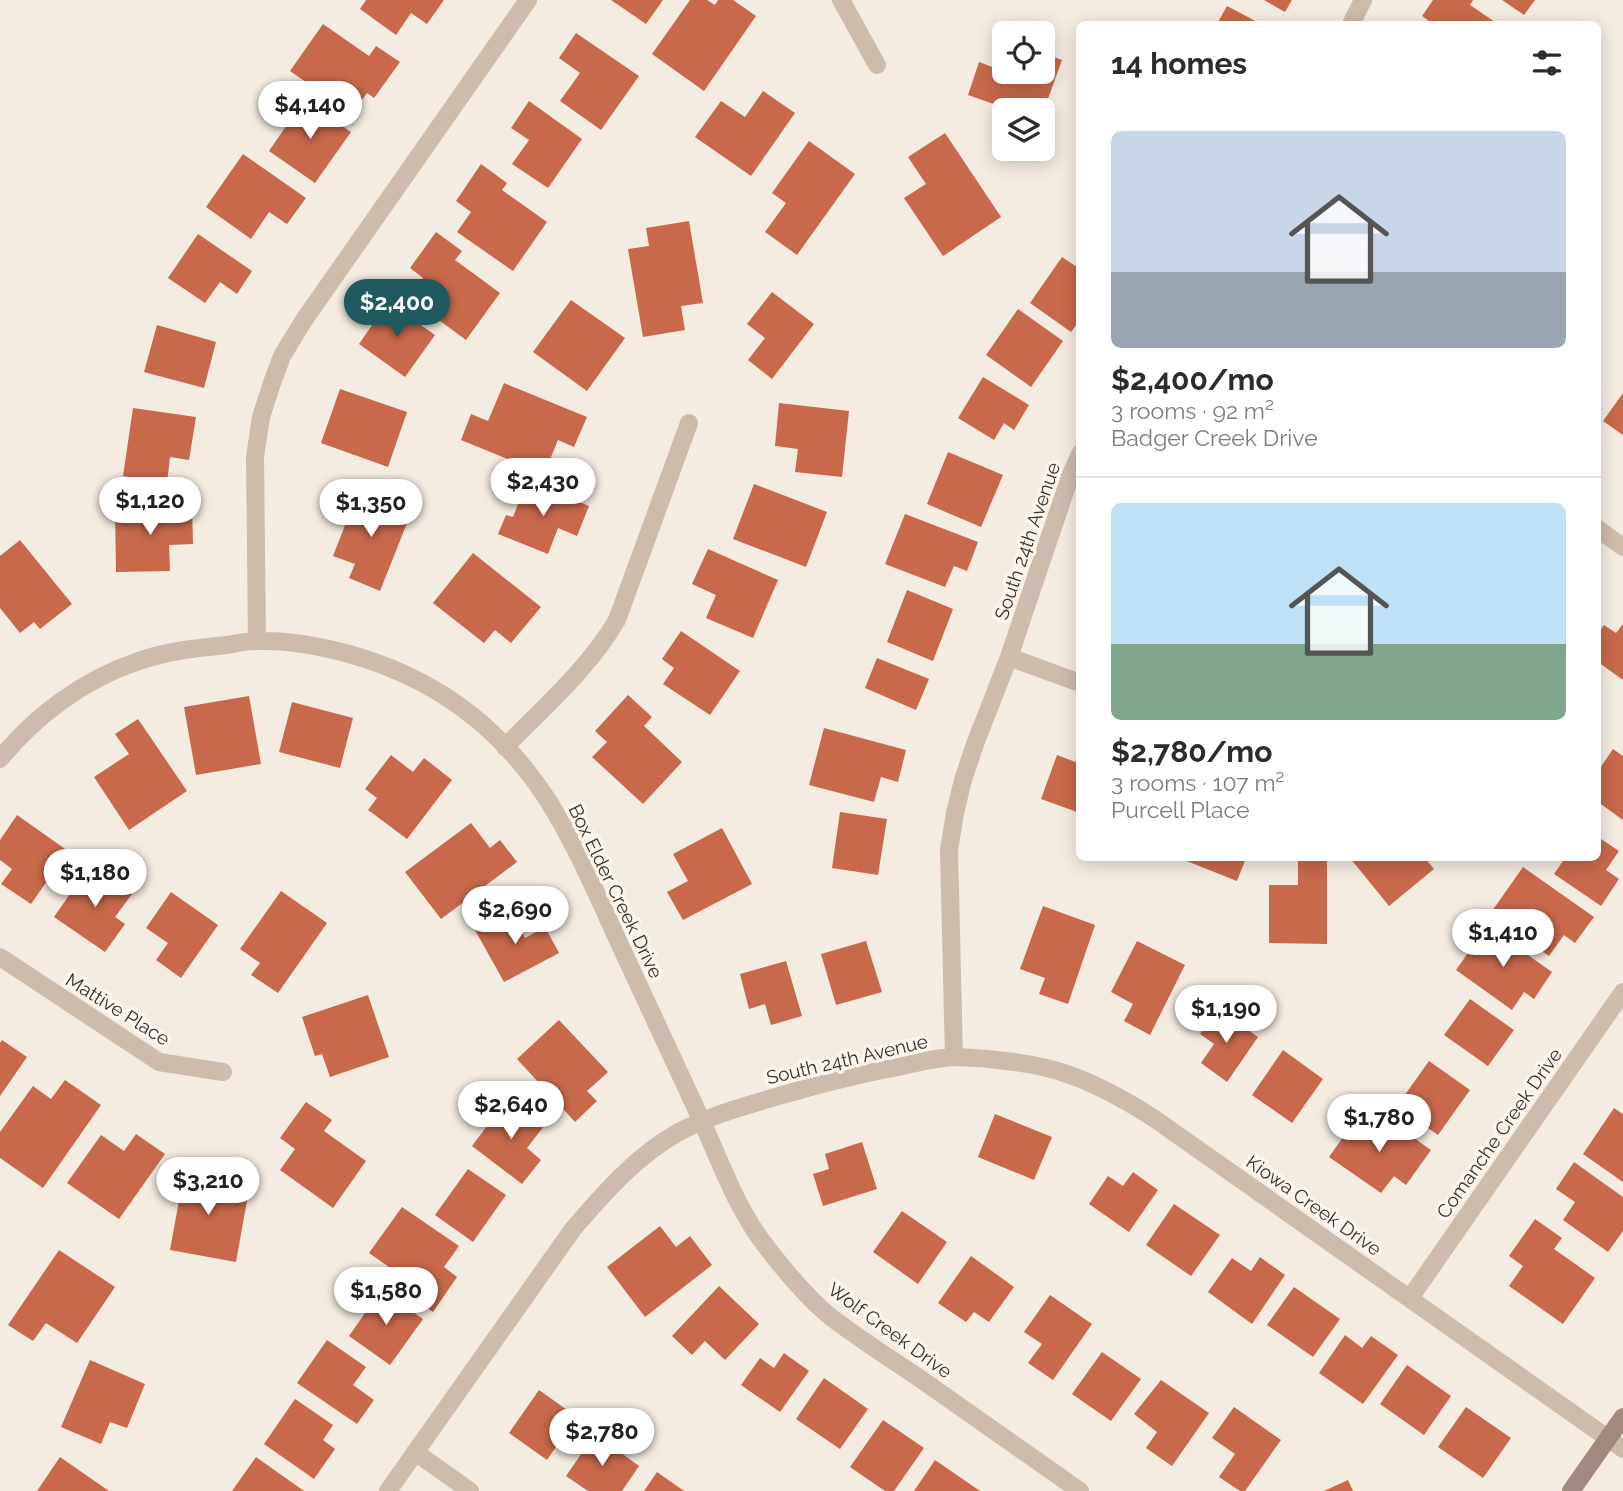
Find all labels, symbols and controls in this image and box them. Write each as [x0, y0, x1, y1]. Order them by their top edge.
map controls [992, 21, 1055, 161]
button: locate [992, 21, 1055, 84]
icon: filters [1528, 44, 1566, 82]
text: 14 homes [1111, 46, 1247, 81]
pin: $4,140 [253, 82, 367, 141]
text: $4,140 [274, 90, 346, 117]
button: layers [992, 98, 1055, 161]
icon: home [1276, 176, 1402, 302]
pin: $2,400 [340, 280, 454, 339]
text: $2,400 [360, 288, 434, 315]
text: $2,400/mo [1111, 362, 1274, 397]
text: 3 rooms · 92 m² [1111, 397, 1274, 424]
text: Badger Creek Drive [1111, 424, 1318, 451]
pin: $2,430 [486, 458, 600, 518]
street label: South 24th Avenue [990, 459, 1064, 623]
text: $2,430 [507, 467, 579, 494]
pin: $1,120 [93, 477, 207, 537]
pin: $1,350 [314, 480, 428, 539]
text: $1,120 [115, 486, 185, 513]
text: $1,350 [336, 488, 406, 515]
icon: home [1276, 548, 1402, 674]
text: $2,780/mo [1111, 734, 1272, 769]
text: 3 rooms · 107 m² [1111, 769, 1285, 796]
text: Purcell Place [1111, 796, 1249, 823]
street label: Box Elder Creek Drive [564, 800, 668, 982]
pin: $1,180 [38, 850, 152, 909]
text: $1,180 [60, 858, 130, 885]
pin: $2,690 [458, 886, 572, 946]
text: $2,690 [478, 895, 552, 922]
pin: $1,410 [1446, 909, 1560, 969]
text: $1,410 [1468, 918, 1538, 945]
street label: Mattive Place [62, 968, 174, 1050]
pin: $1,190 [1169, 986, 1283, 1045]
text: $1,190 [1191, 994, 1261, 1021]
street label: South 24th Avenue [764, 1030, 930, 1088]
street label: Comanche Creek Drive [1432, 1044, 1566, 1222]
pin: $2,640 [454, 1082, 568, 1141]
text: $2,640 [474, 1090, 548, 1117]
pin: $1,780 [1322, 1094, 1436, 1154]
text: $1,780 [1343, 1103, 1415, 1130]
street label: Kiowa Creek Drive [1242, 1150, 1386, 1260]
pin: $3,210 [151, 1158, 265, 1217]
text: $3,210 [172, 1166, 244, 1193]
pin: $1,580 [329, 1268, 443, 1327]
text: $1,580 [350, 1276, 422, 1303]
street label: Wolf Creek Drive [824, 1278, 956, 1382]
pin: $2,780 [545, 1408, 659, 1468]
text: $2,780 [565, 1417, 639, 1444]

